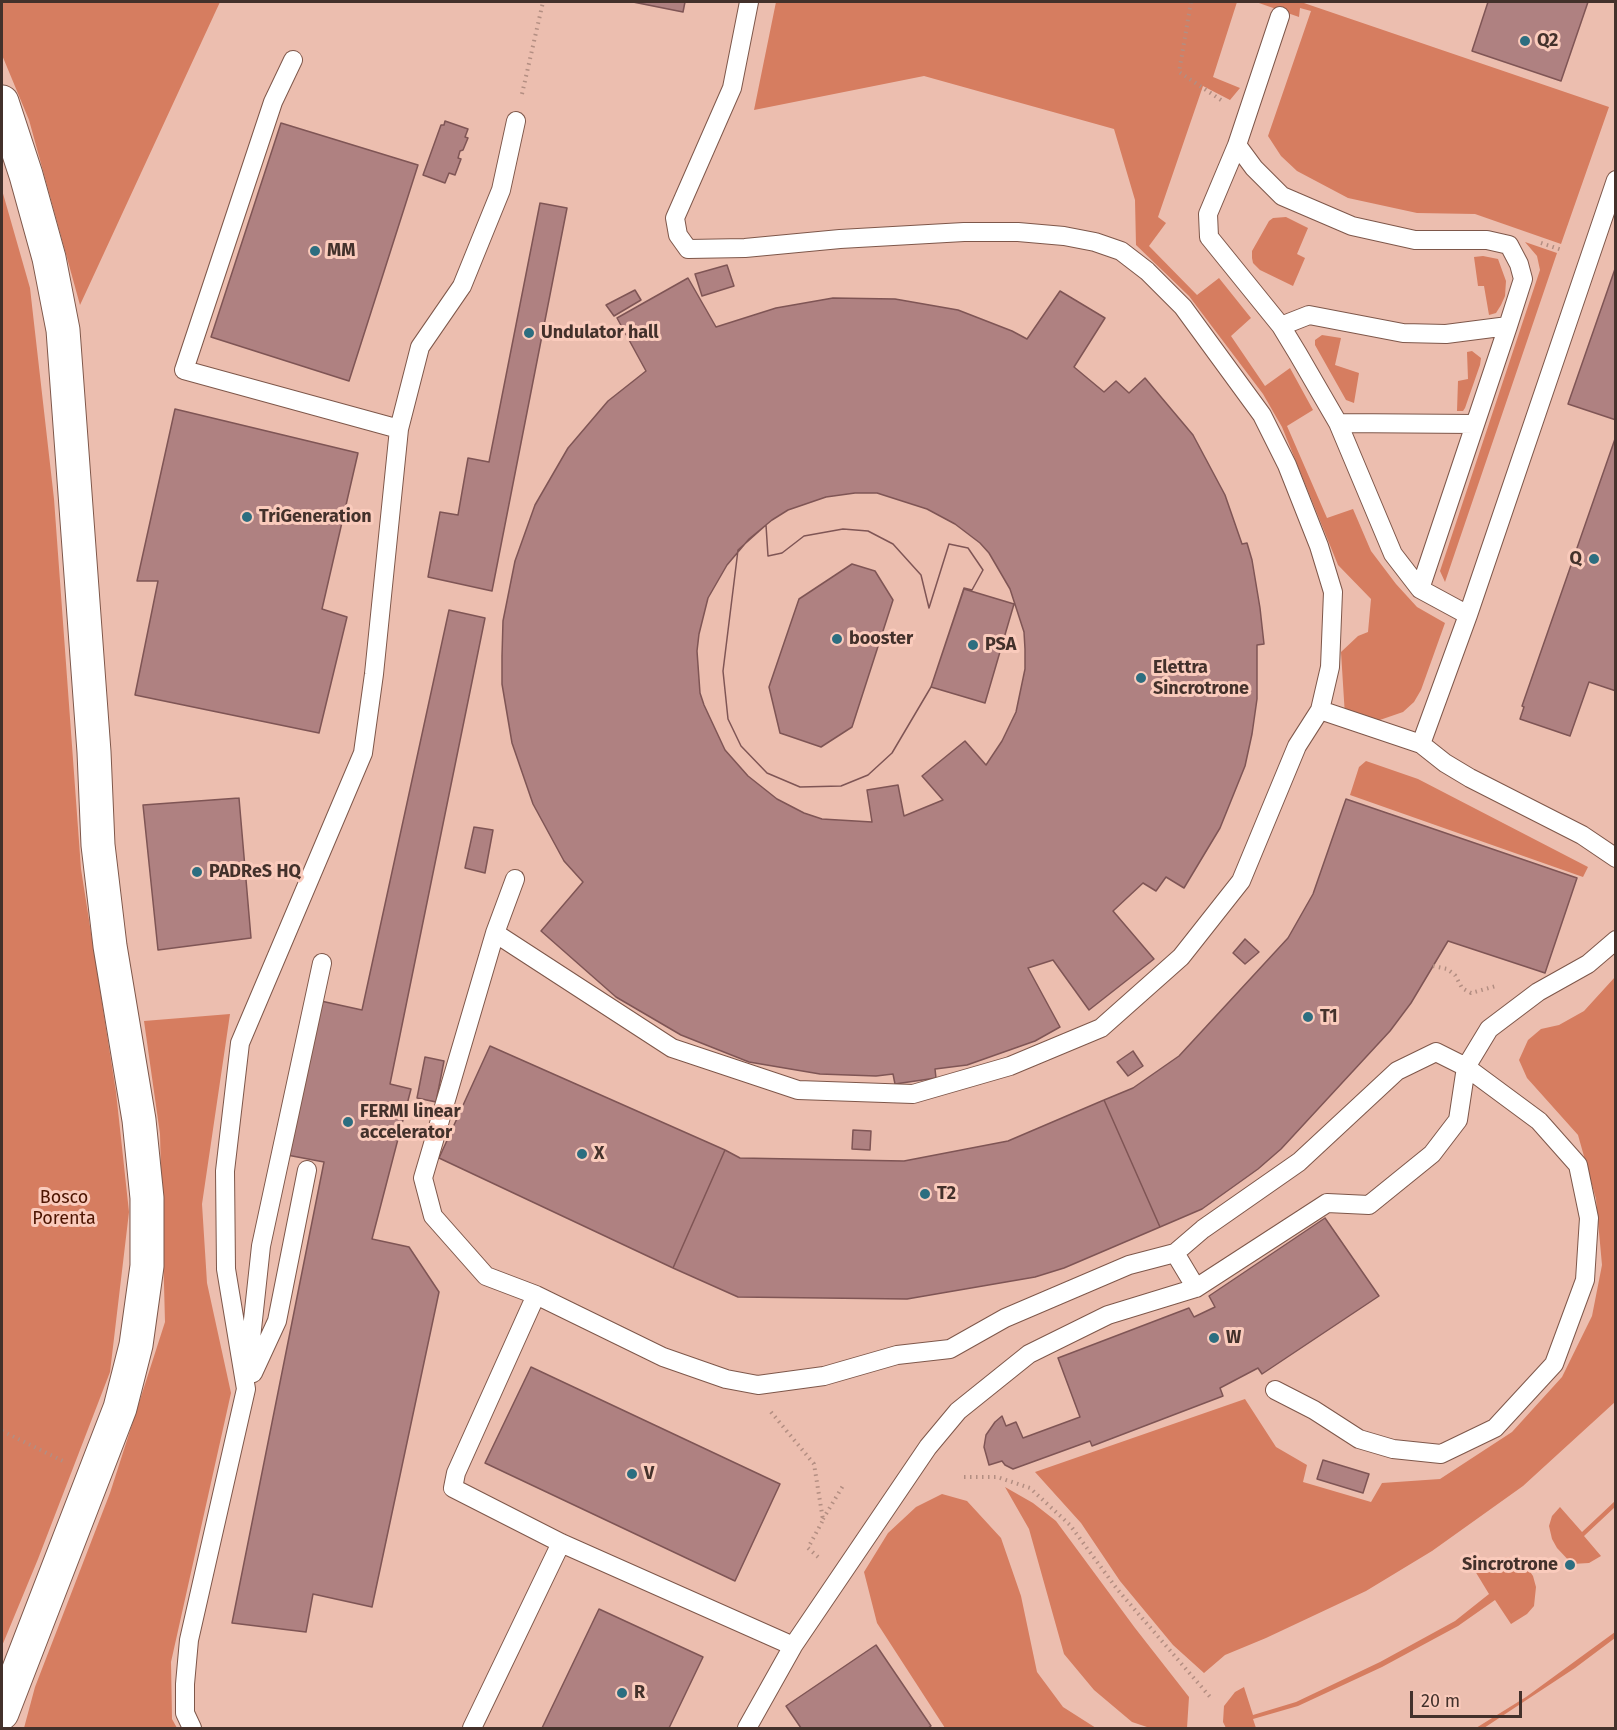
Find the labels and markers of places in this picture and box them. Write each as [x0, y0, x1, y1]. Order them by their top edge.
place label: Q2 [1537, 30, 1558, 52]
marker: Q2 [1518, 34, 1532, 48]
place label: MM [327, 240, 355, 262]
marker: MM [308, 244, 322, 258]
place label: Undulator hall [541, 322, 659, 344]
marker: Undulator hall [522, 326, 536, 340]
place label: TriGeneration [259, 506, 372, 528]
marker: TriGeneration [240, 510, 254, 524]
place label: Q [1570, 548, 1582, 570]
marker: Q [1587, 552, 1601, 566]
place label: booster [849, 628, 913, 650]
marker: booster [830, 632, 844, 646]
place label: PSA [985, 634, 1016, 656]
marker: PSA [966, 638, 980, 652]
place label: Elettra Sincrotrone [1153, 657, 1249, 700]
marker: Elettra Sincrotrone [1134, 671, 1148, 685]
place label: PADReS HQ [209, 861, 301, 883]
marker: PADReS HQ [190, 865, 204, 879]
place label: T1 [1320, 1006, 1338, 1028]
marker: T1 [1301, 1010, 1315, 1024]
place label: FERMI linear accelerator [360, 1101, 461, 1144]
marker: FERMI linear accelerator [341, 1115, 355, 1129]
place label: X [594, 1143, 604, 1165]
marker: X [575, 1147, 589, 1161]
place label: T2 [937, 1183, 956, 1205]
marker: T2 [918, 1187, 932, 1201]
place label: W [1226, 1327, 1241, 1349]
marker: W [1207, 1331, 1221, 1345]
place label: V [644, 1463, 654, 1485]
marker: V [625, 1467, 639, 1481]
place label: Sincrotrone [1462, 1554, 1558, 1576]
marker: Sincrotrone [1563, 1558, 1577, 1572]
place label: R [634, 1682, 645, 1704]
marker: R [615, 1686, 629, 1700]

